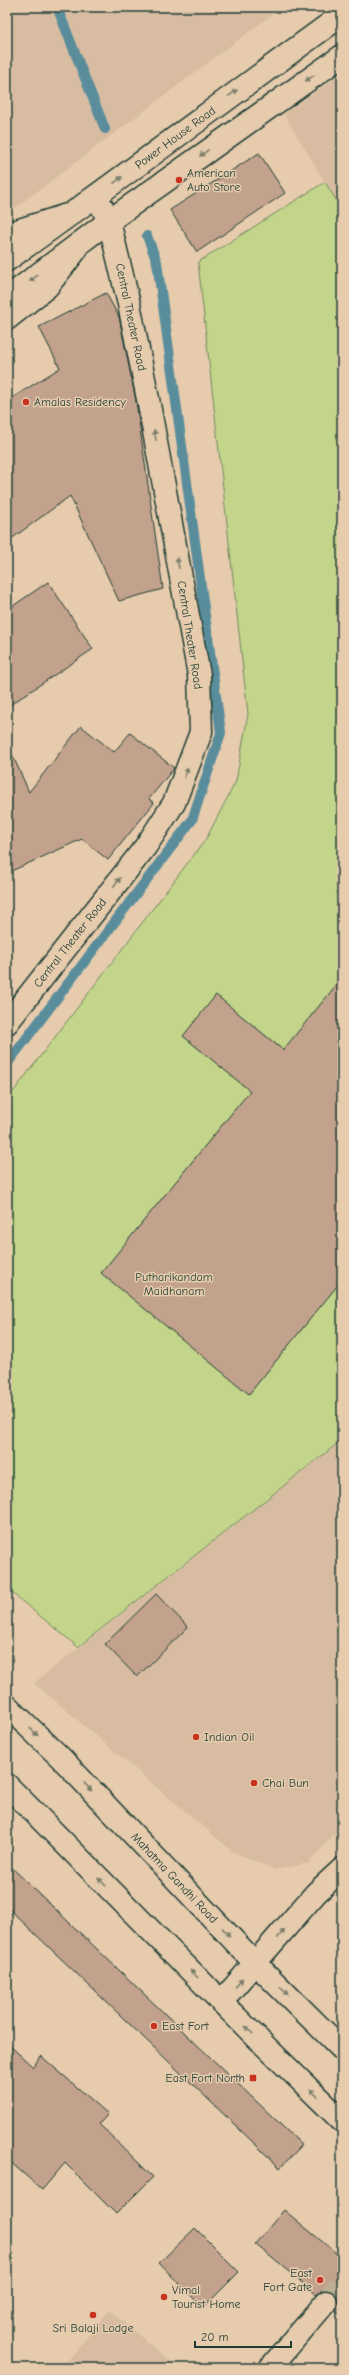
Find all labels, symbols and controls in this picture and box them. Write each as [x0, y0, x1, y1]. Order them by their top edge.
one-way arrow [305, 74, 315, 82]
one-way arrow [228, 89, 239, 97]
street label: Power House Road [132, 103, 218, 172]
one-way arrow [198, 149, 209, 157]
place label: American Auto Store [187, 166, 240, 194]
marker: American Auto Store [174, 175, 184, 185]
one-way arrow [113, 176, 124, 184]
street label: Central Theater Road [113, 262, 149, 372]
one-way arrow [28, 274, 39, 282]
place label: Amalas Residency [34, 395, 126, 409]
marker: Amalas Residency [21, 397, 31, 407]
one-way arrow [152, 429, 158, 442]
one-way arrow [175, 557, 181, 569]
street label: Central Theater Road [175, 580, 205, 690]
one-way arrow [183, 766, 189, 778]
one-way arrow [112, 876, 121, 887]
street label: Central Theater Road [31, 895, 109, 990]
park label: Putharikandam Maidhanam [135, 1270, 213, 1298]
one-way arrow [29, 1727, 39, 1737]
place label: Indian Oil [204, 1730, 254, 1744]
marker: Indian Oil [191, 1732, 201, 1742]
place label: Chai Bun [262, 1776, 309, 1790]
marker: Chai Bun [249, 1778, 259, 1788]
one-way arrow [84, 1782, 93, 1792]
street label: Mahatma Gandhi Road [128, 1830, 221, 1926]
one-way arrow [98, 1877, 107, 1887]
one-way arrow [221, 1927, 231, 1937]
one-way arrow [277, 1929, 286, 1940]
one-way arrow [189, 1969, 199, 1979]
one-way arrow [234, 1978, 243, 1988]
one-way arrow [279, 1986, 289, 1996]
place label: East Fort [162, 2019, 209, 2033]
marker: East Fort [149, 2021, 159, 2031]
one-way arrow [244, 2025, 254, 2035]
place label: East Fort North [165, 2071, 245, 2085]
marker: East Fort North [248, 2073, 258, 2083]
one-way arrow [309, 2089, 319, 2098]
place label: East Fort Gate [263, 2266, 313, 2294]
marker: East Fort Gate [315, 2275, 325, 2285]
place label: Vimal Tourist Home [172, 2283, 241, 2311]
marker: Vimal Tourist Home [159, 2292, 169, 2302]
marker: Sri Balaji Lodge [88, 2310, 98, 2320]
place label: Sri Balaji Lodge [52, 2321, 134, 2335]
scale bar [195, 2323, 291, 2349]
text: 20 m [201, 2330, 229, 2344]

